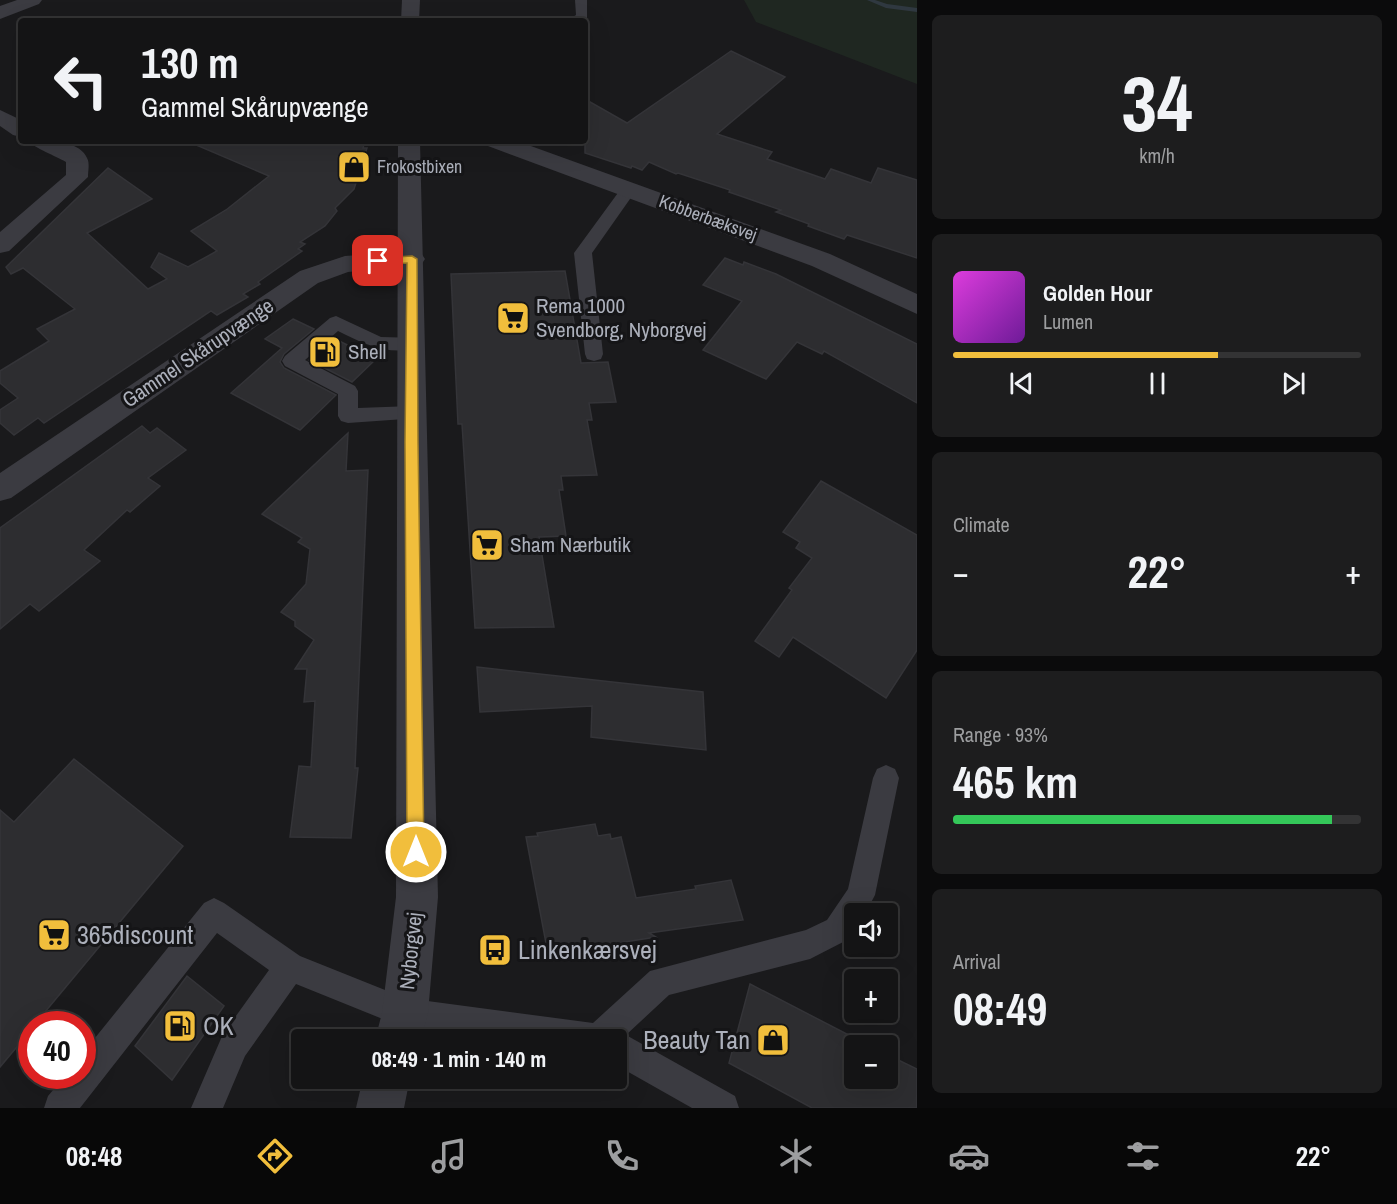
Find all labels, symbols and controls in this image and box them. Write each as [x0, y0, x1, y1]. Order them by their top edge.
text: 130 m [141, 35, 239, 91]
icon: left [42, 42, 120, 120]
text: 34 [1121, 50, 1193, 155]
text: Gammel Skårupvænge [141, 89, 369, 125]
text: km/h [1139, 142, 1175, 169]
shop icon: Frokostbixen [336, 149, 372, 185]
place label: Frokostbixen [377, 154, 462, 179]
street label: Kobberbæksvej [656, 188, 761, 247]
pin [352, 235, 403, 286]
icon: arrive [361, 244, 394, 277]
text: Golden Hour [1043, 278, 1152, 308]
street label: Gammel Skårupvænge [116, 291, 279, 414]
place label: Rema 1000 Svendborg, Nyborgvej [536, 291, 706, 344]
supermarket icon: Rema 1000 Svendborg, Nyborgvej [495, 300, 531, 336]
text: Lumen [1043, 308, 1093, 335]
fuel station icon: Shell [307, 334, 343, 370]
place label: Shell [348, 337, 386, 366]
icon: previous [1005, 367, 1038, 400]
icon: pause [1141, 367, 1174, 400]
icon: next [1277, 367, 1310, 400]
text: Climate [953, 511, 1010, 538]
supermarket icon: Sham Nærbutik [469, 527, 505, 563]
place label: Sham Nærbutik [510, 530, 631, 559]
text: 22° [1127, 541, 1187, 602]
text: − [953, 550, 969, 594]
text: + [1345, 550, 1361, 594]
text: Range · 93% [953, 721, 1048, 748]
text: 465 km [953, 751, 1078, 812]
position arrow [384, 820, 448, 884]
map controls [844, 903, 898, 1089]
button: sound [844, 903, 898, 957]
street label: Nyborgvej [392, 911, 429, 991]
supermarket icon: 365discount [36, 917, 72, 953]
place label: 365discount [77, 917, 193, 952]
bus stop icon: Linkenkærsvej [477, 932, 513, 968]
place label: Linkenkærsvej [518, 932, 657, 967]
text: Arrival [953, 948, 1000, 975]
button: + [844, 969, 898, 1023]
text: 08:49 [953, 978, 1047, 1039]
fuel station icon: OK [162, 1008, 198, 1044]
place label: OK [203, 1008, 234, 1043]
speed limit sign: 40 [18, 1011, 96, 1089]
place label: Beauty Tan [643, 1022, 750, 1057]
shop icon: Beauty Tan [755, 1022, 791, 1058]
button: − [844, 1035, 898, 1089]
text: 08:49 · 1 min · 140 m [372, 1044, 546, 1074]
icon: directions [254, 1135, 296, 1177]
icon: music [428, 1135, 470, 1177]
icon: phone [601, 1135, 643, 1177]
icon: climate [775, 1135, 817, 1177]
icon: car [948, 1135, 990, 1177]
icon: filters [1122, 1135, 1164, 1177]
text: 08:48 [66, 1138, 122, 1174]
text: 22° [1296, 1138, 1331, 1174]

